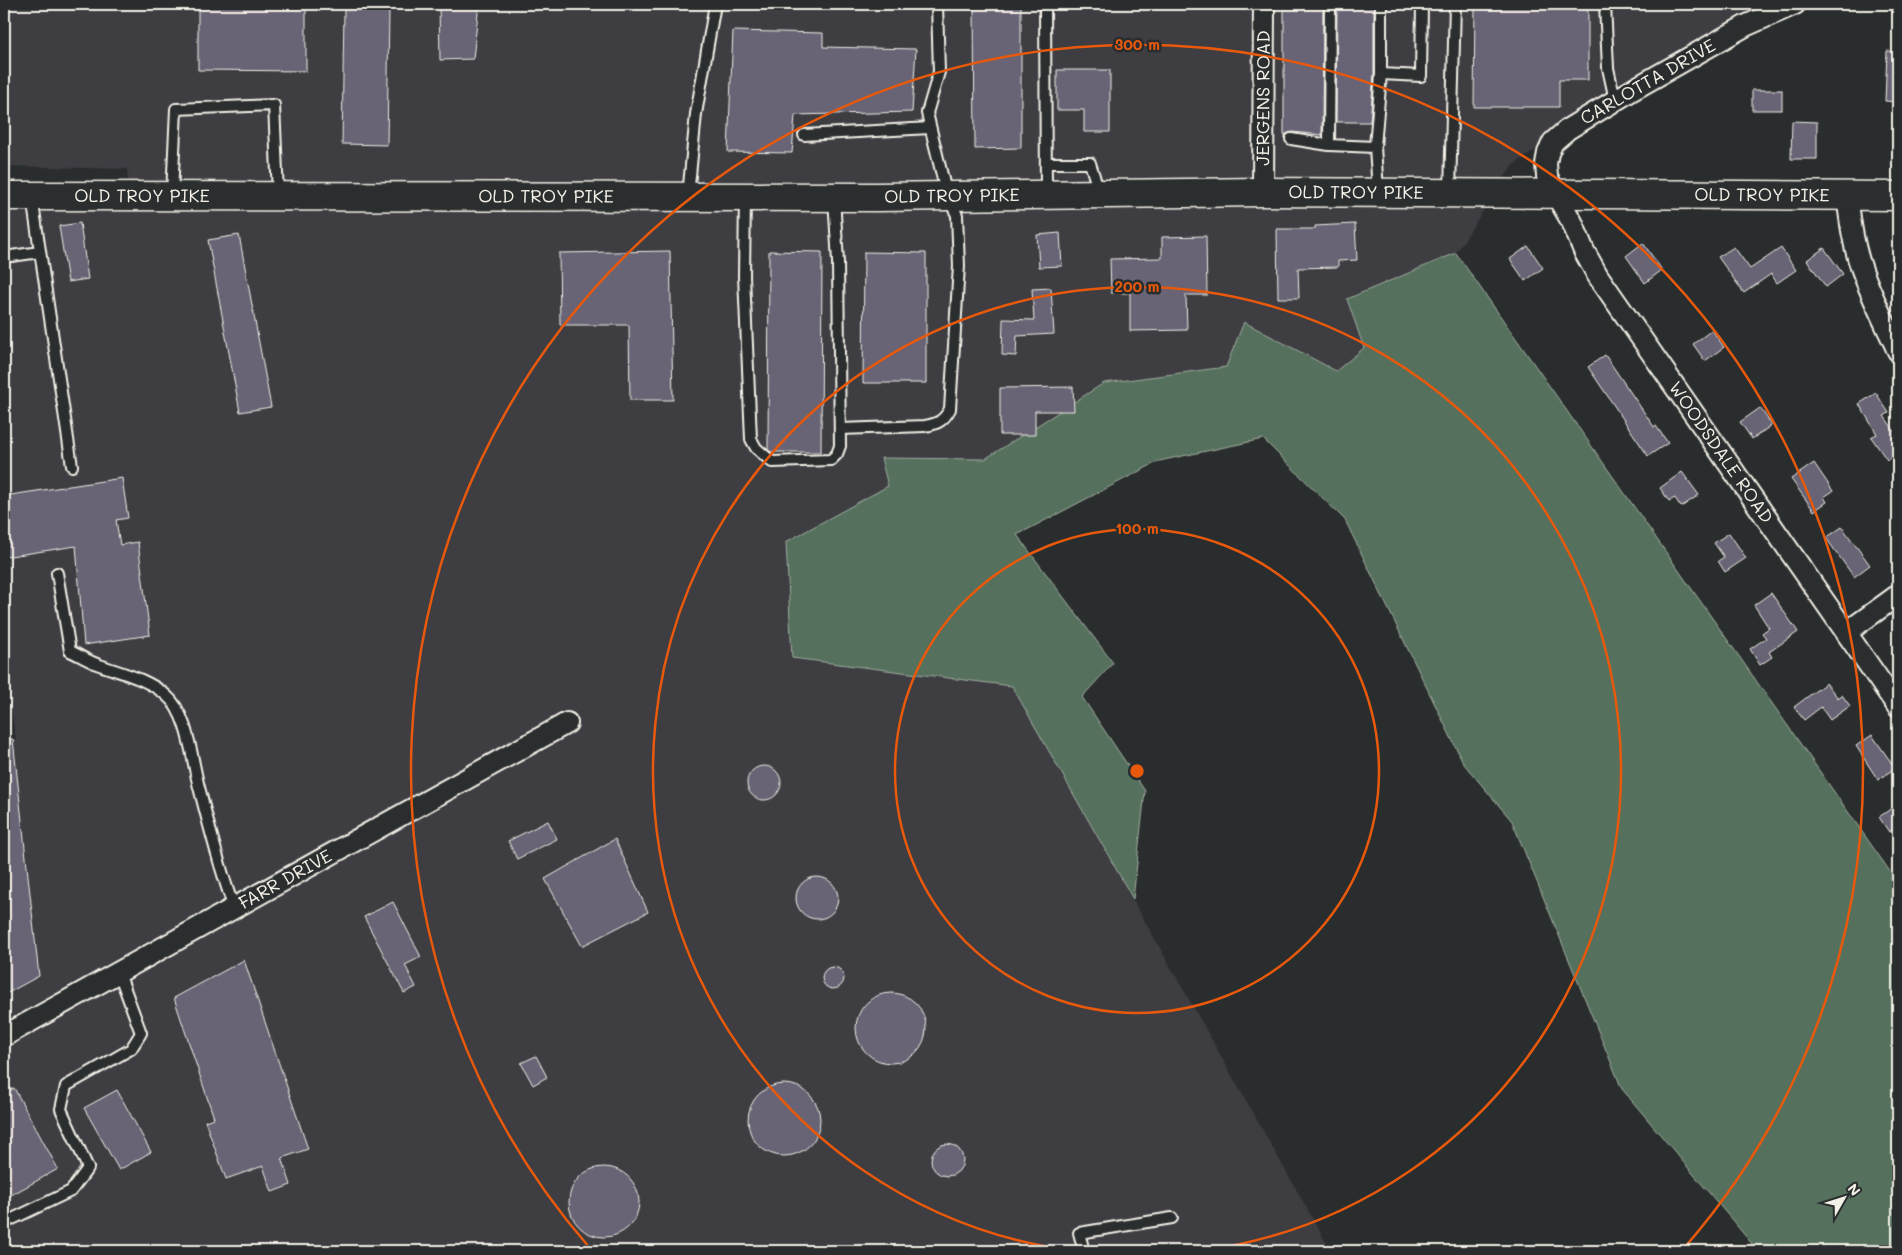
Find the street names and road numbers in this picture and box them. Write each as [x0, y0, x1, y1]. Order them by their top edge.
street label: JERGENS ROAD [1250, 30, 1275, 166]
street label: CARLOTTA DRIVE [1575, 33, 1720, 130]
street label: OLD TROY PIKE [1288, 179, 1424, 204]
street label: OLD TROY PIKE [884, 182, 1020, 208]
street label: OLD TROY PIKE [1694, 182, 1830, 207]
street label: OLD TROY PIKE [74, 183, 210, 207]
street label: OLD TROY PIKE [478, 184, 614, 208]
street label: WOODSDALE ROAD [1664, 376, 1779, 528]
street label: FARR DRIVE [234, 843, 336, 914]

